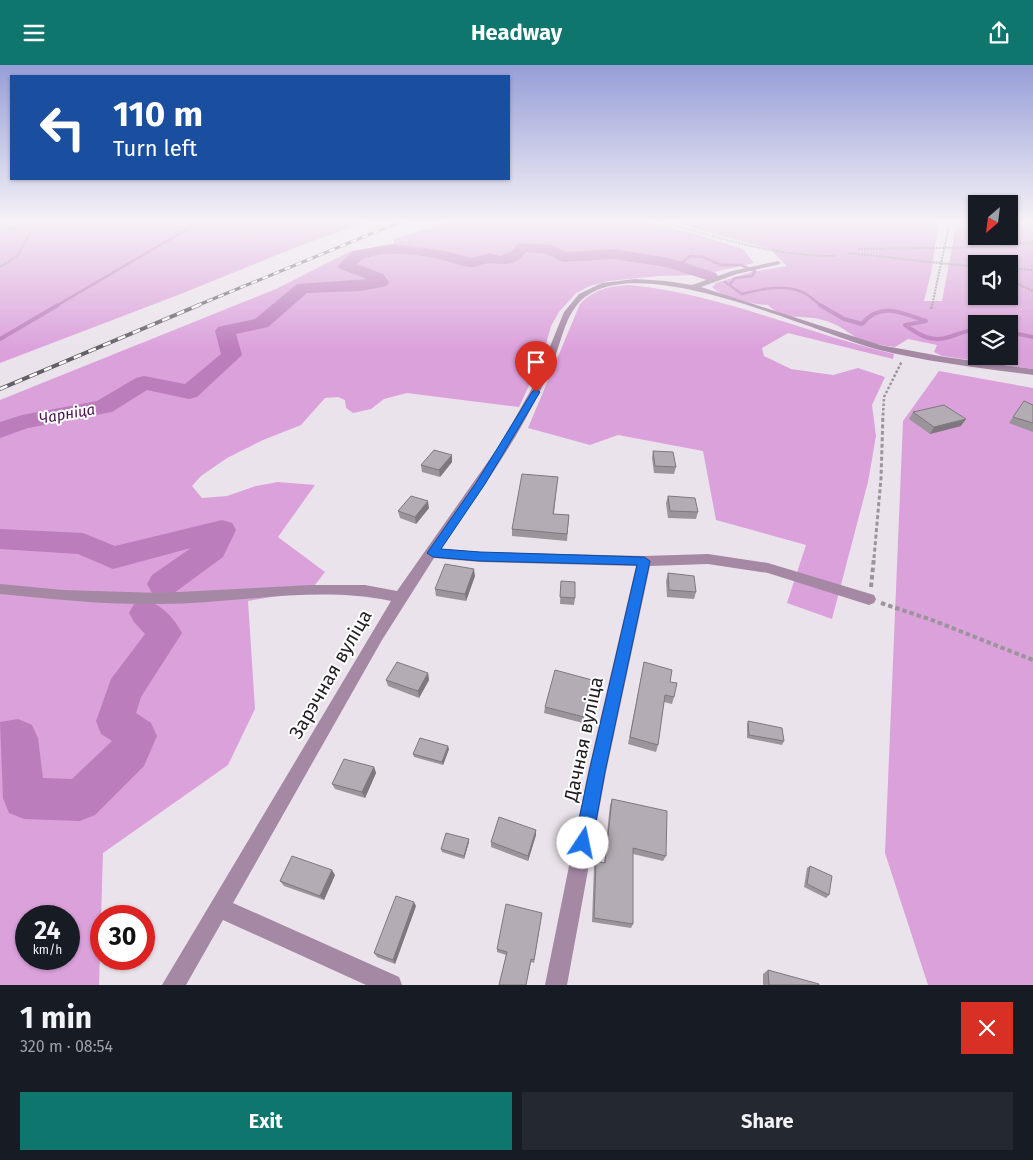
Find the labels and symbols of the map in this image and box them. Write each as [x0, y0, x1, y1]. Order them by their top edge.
north arrow [968, 195, 1018, 245]
pin [515, 341, 557, 392]
water label: Чарніца [38, 400, 96, 428]
street label: Зарэчная вуліца [284, 606, 377, 743]
street label: Дачная вуліца [559, 675, 608, 805]
position arrow [556, 816, 608, 868]
speed limit sign: 30 [90, 905, 155, 970]

